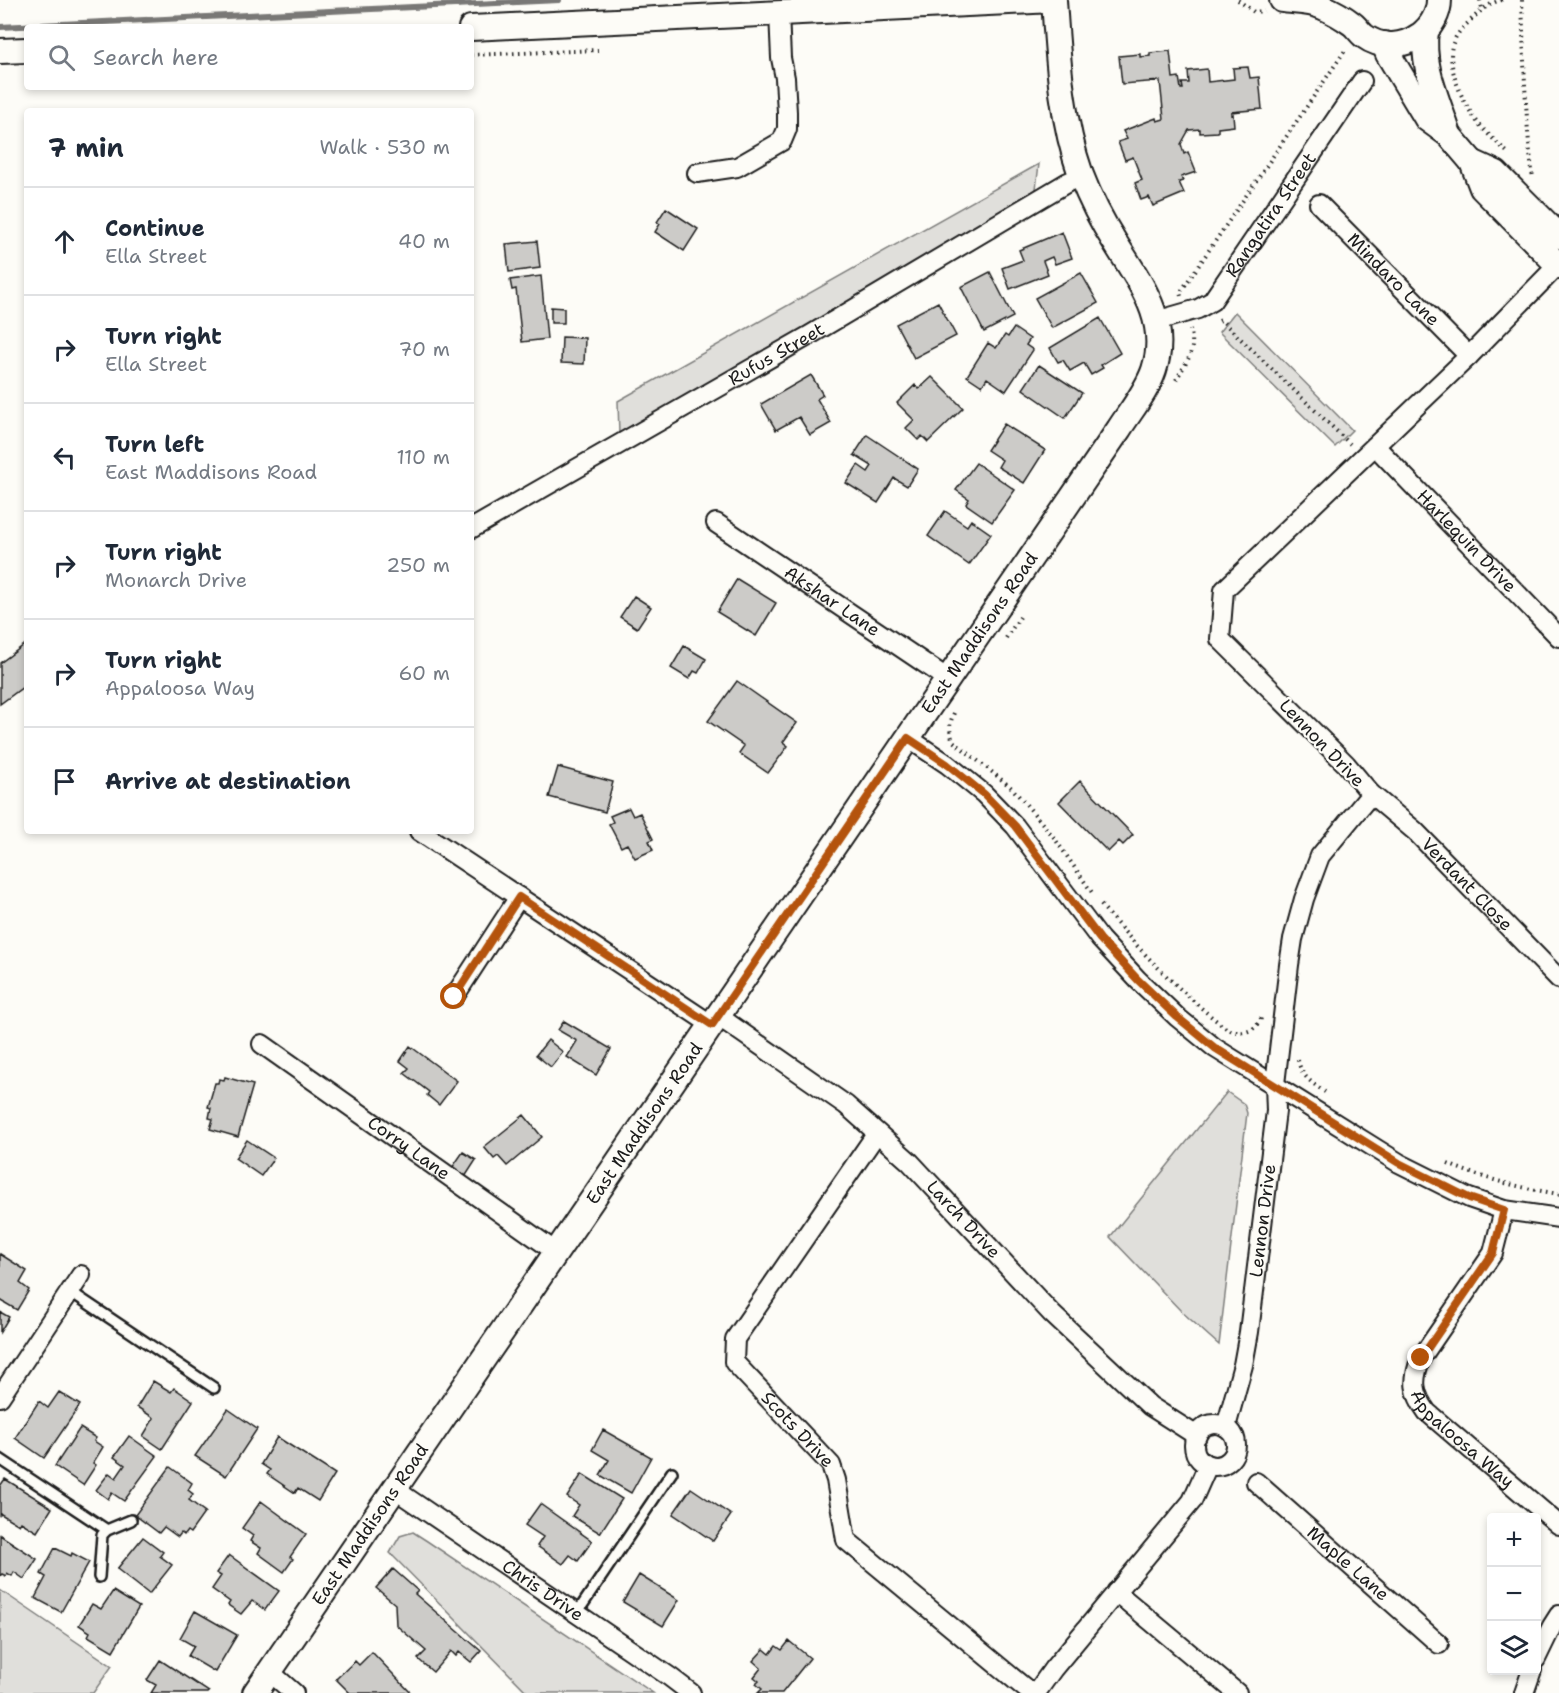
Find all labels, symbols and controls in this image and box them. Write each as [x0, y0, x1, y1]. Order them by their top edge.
search box [24, 24, 474, 90]
icon: search [45, 41, 78, 74]
text: Search here [93, 43, 219, 72]
text: 7 min [48, 130, 124, 165]
text: Walk · 530 m [319, 134, 450, 160]
street label: Rangatira Street [1220, 148, 1322, 282]
text: Continue [105, 214, 205, 243]
icon: ahead [48, 225, 81, 258]
text: 40 m [398, 228, 450, 254]
street label: Mindaro Lane [1342, 228, 1445, 331]
text: Ella Street [105, 243, 207, 269]
street label: Rufus Street [724, 317, 829, 391]
text: Turn right [105, 322, 222, 351]
icon: right [48, 333, 81, 366]
text: 70 m [398, 336, 450, 362]
text: Ella Street [105, 351, 207, 377]
text: Turn left [105, 430, 204, 459]
icon: left [48, 441, 81, 474]
text: 110 m [396, 444, 450, 470]
text: East Maddisons Road [105, 459, 317, 485]
street label: Harlequin Drive [1411, 484, 1522, 598]
text: Turn right [105, 538, 222, 567]
street label: East Maddisons Road [916, 547, 1043, 719]
icon: right [48, 549, 81, 582]
text: 250 m [386, 552, 450, 578]
street label: Akshar Lane [780, 560, 885, 642]
text: Monarch Drive [105, 567, 247, 593]
text: Turn right [105, 646, 222, 675]
icon: right [48, 657, 81, 690]
text: 60 m [398, 660, 450, 686]
text: Appaloosa Way [105, 675, 255, 701]
street label: Lennon Drive [1274, 694, 1370, 792]
icon: arrive [48, 765, 81, 798]
text: Arrive at destination [105, 767, 351, 796]
street label: Verdant Close [1416, 832, 1518, 936]
route start [440, 983, 466, 1009]
street label: East Maddisons Road [581, 1038, 708, 1209]
street label: Corry Lane [363, 1110, 455, 1185]
street label: Lennon Drive [1244, 1163, 1281, 1279]
street label: Larch Drive [921, 1175, 1006, 1263]
route end [1407, 1344, 1433, 1370]
street label: Scots Drive [756, 1386, 839, 1473]
street label: Appaloosa Way [1405, 1386, 1519, 1493]
street label: East Maddisons Road [306, 1439, 434, 1610]
map controls [1487, 1513, 1541, 1675]
button: + [1487, 1513, 1541, 1567]
street label: Maple Lane [1302, 1521, 1394, 1606]
street label: Chris Drive [497, 1554, 588, 1627]
button: − [1487, 1567, 1541, 1621]
button: layers [1487, 1621, 1541, 1675]

